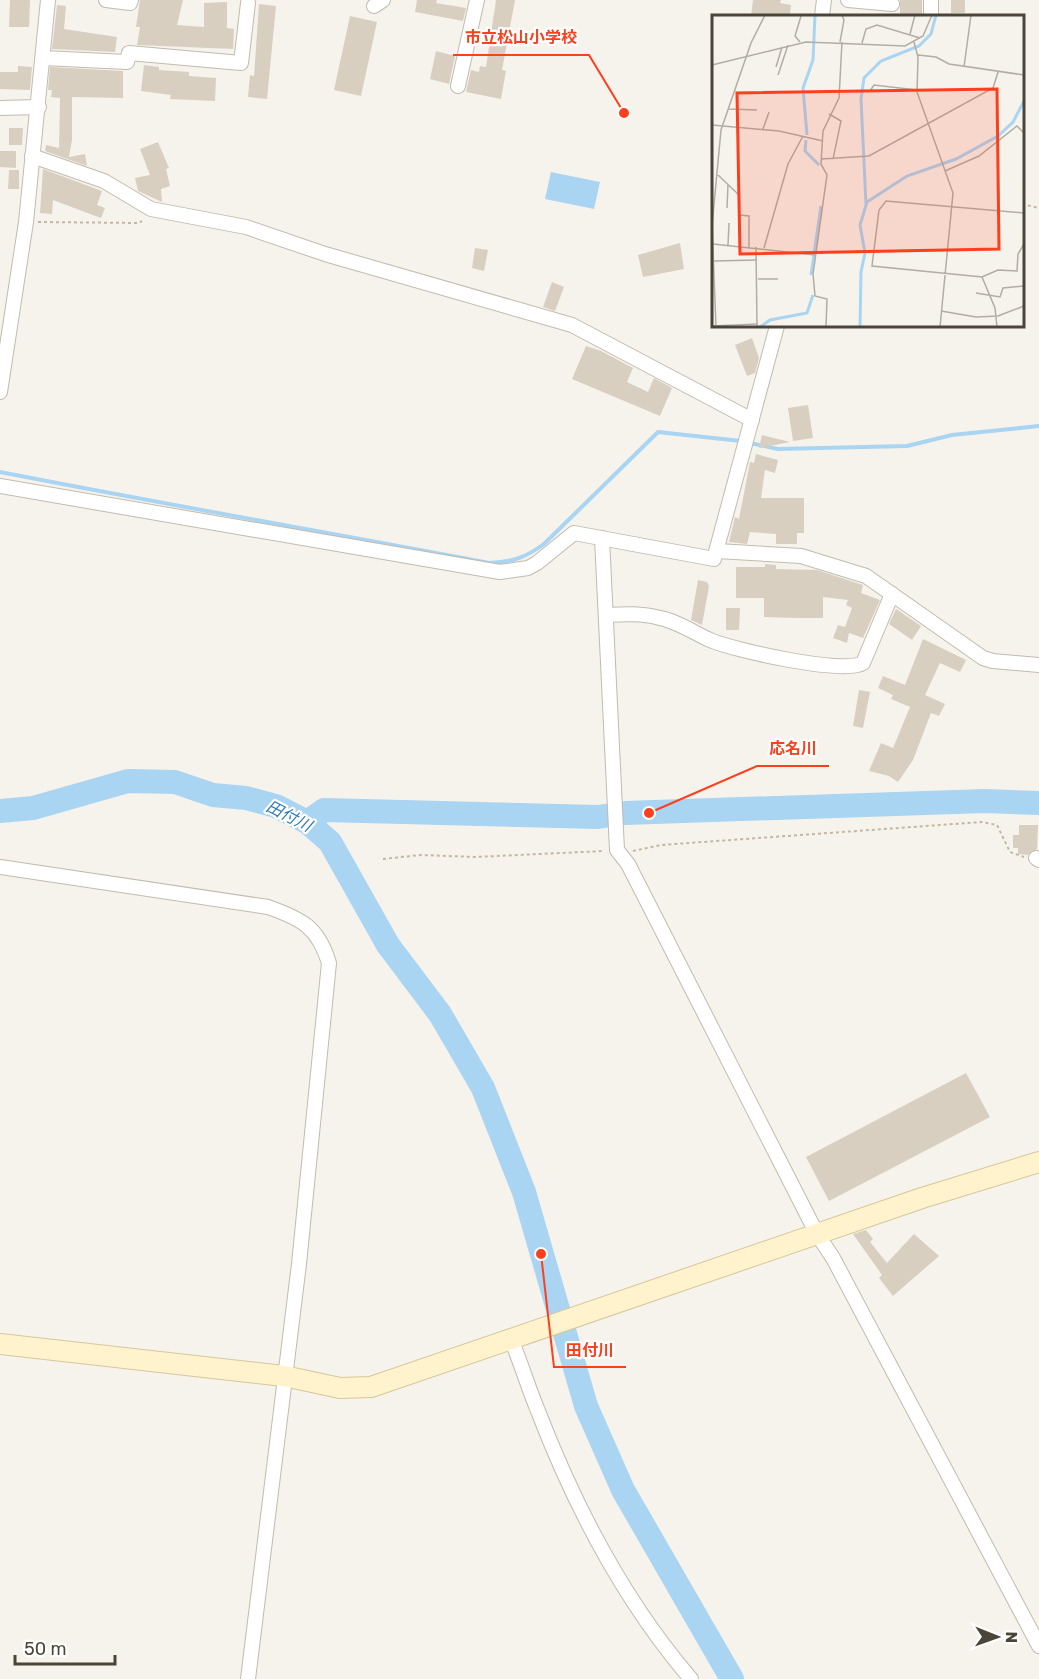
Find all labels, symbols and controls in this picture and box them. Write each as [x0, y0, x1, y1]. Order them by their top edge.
inset map [712, 15, 1024, 327]
callout: 市立松山小学校 [453, 21, 589, 55]
text: 市立松山小学校 [465, 28, 577, 47]
callout: 応名川 [757, 732, 829, 766]
text: 応名川 [769, 739, 817, 758]
water label: 田付川 [263, 797, 316, 836]
callout: 田付川 [554, 1333, 626, 1367]
text: 田付川 [566, 1341, 614, 1360]
north arrow [967, 1607, 1027, 1667]
scale bar [15, 1628, 116, 1666]
text: N [1002, 1631, 1021, 1643]
text: 50 m [24, 1638, 67, 1660]

